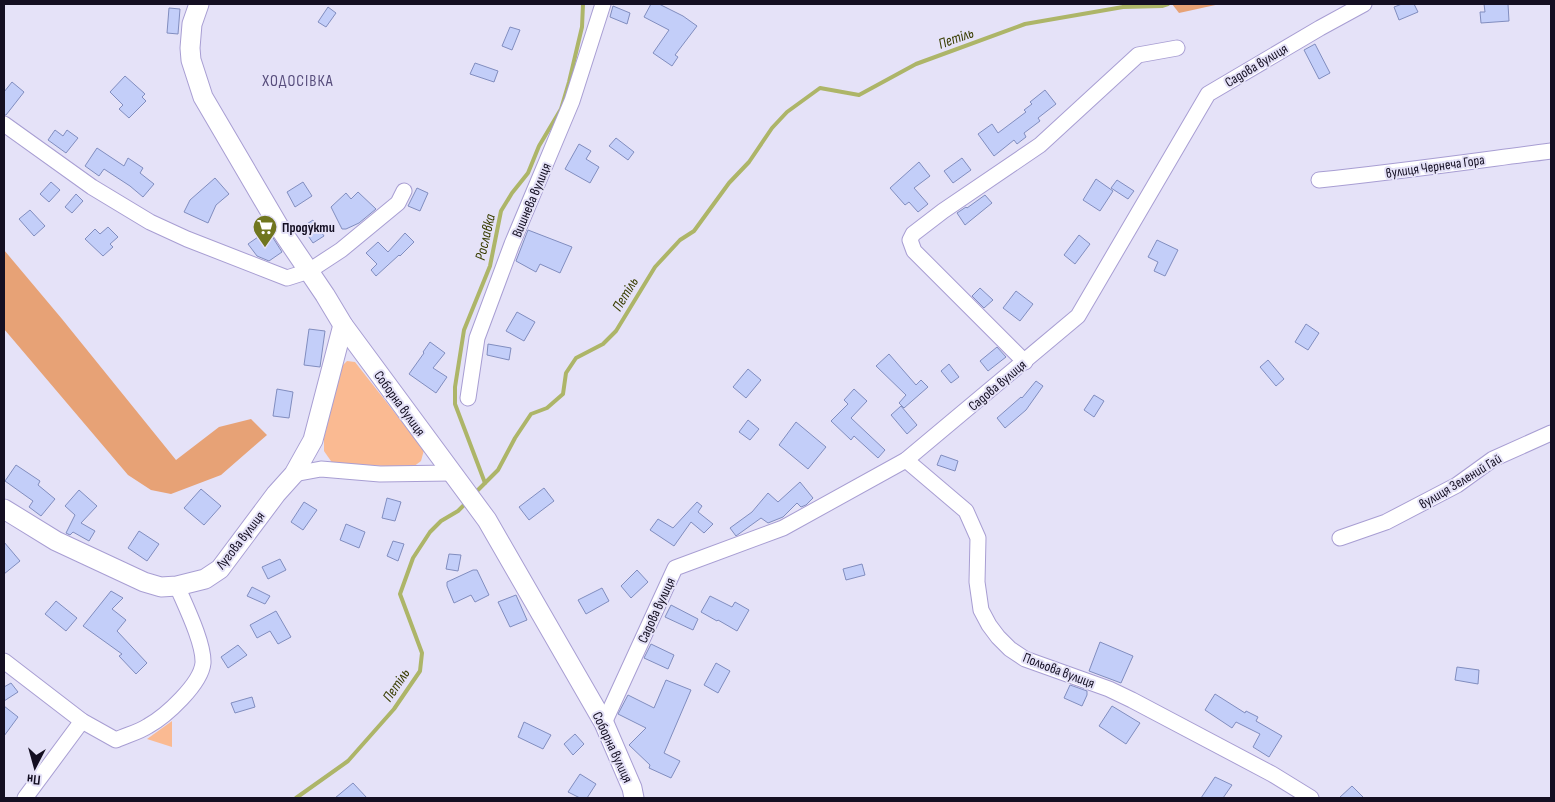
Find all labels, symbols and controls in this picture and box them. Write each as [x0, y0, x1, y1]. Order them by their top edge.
water label: Петіль [936, 23, 977, 54]
street label: Садова вулиця [1222, 40, 1291, 91]
district label: ХОДОСІВКА [261, 72, 334, 91]
street label: вулиця Чернеча Гора [1385, 151, 1486, 182]
street label: Вишнева вулиця [508, 160, 555, 240]
water label: Рославка [471, 212, 500, 262]
supermarket icon: Продукти [252, 214, 278, 248]
place label: Продукти [282, 219, 335, 236]
water label: Петіль [608, 274, 643, 315]
street label: Садова вулиця [965, 356, 1030, 414]
street label: Соборна вулиця [370, 367, 429, 439]
street label: вулиця Зелений Гай [1416, 450, 1505, 513]
street label: Лугова вулиця [212, 508, 268, 573]
street label: Садова вулиця [634, 575, 679, 646]
street label: Польова вулиця [1020, 649, 1097, 692]
water label: Петіль [378, 665, 415, 706]
street label: Соборна вулиця [589, 709, 636, 786]
north arrow [10, 742, 60, 792]
text: Пн [26, 770, 41, 789]

